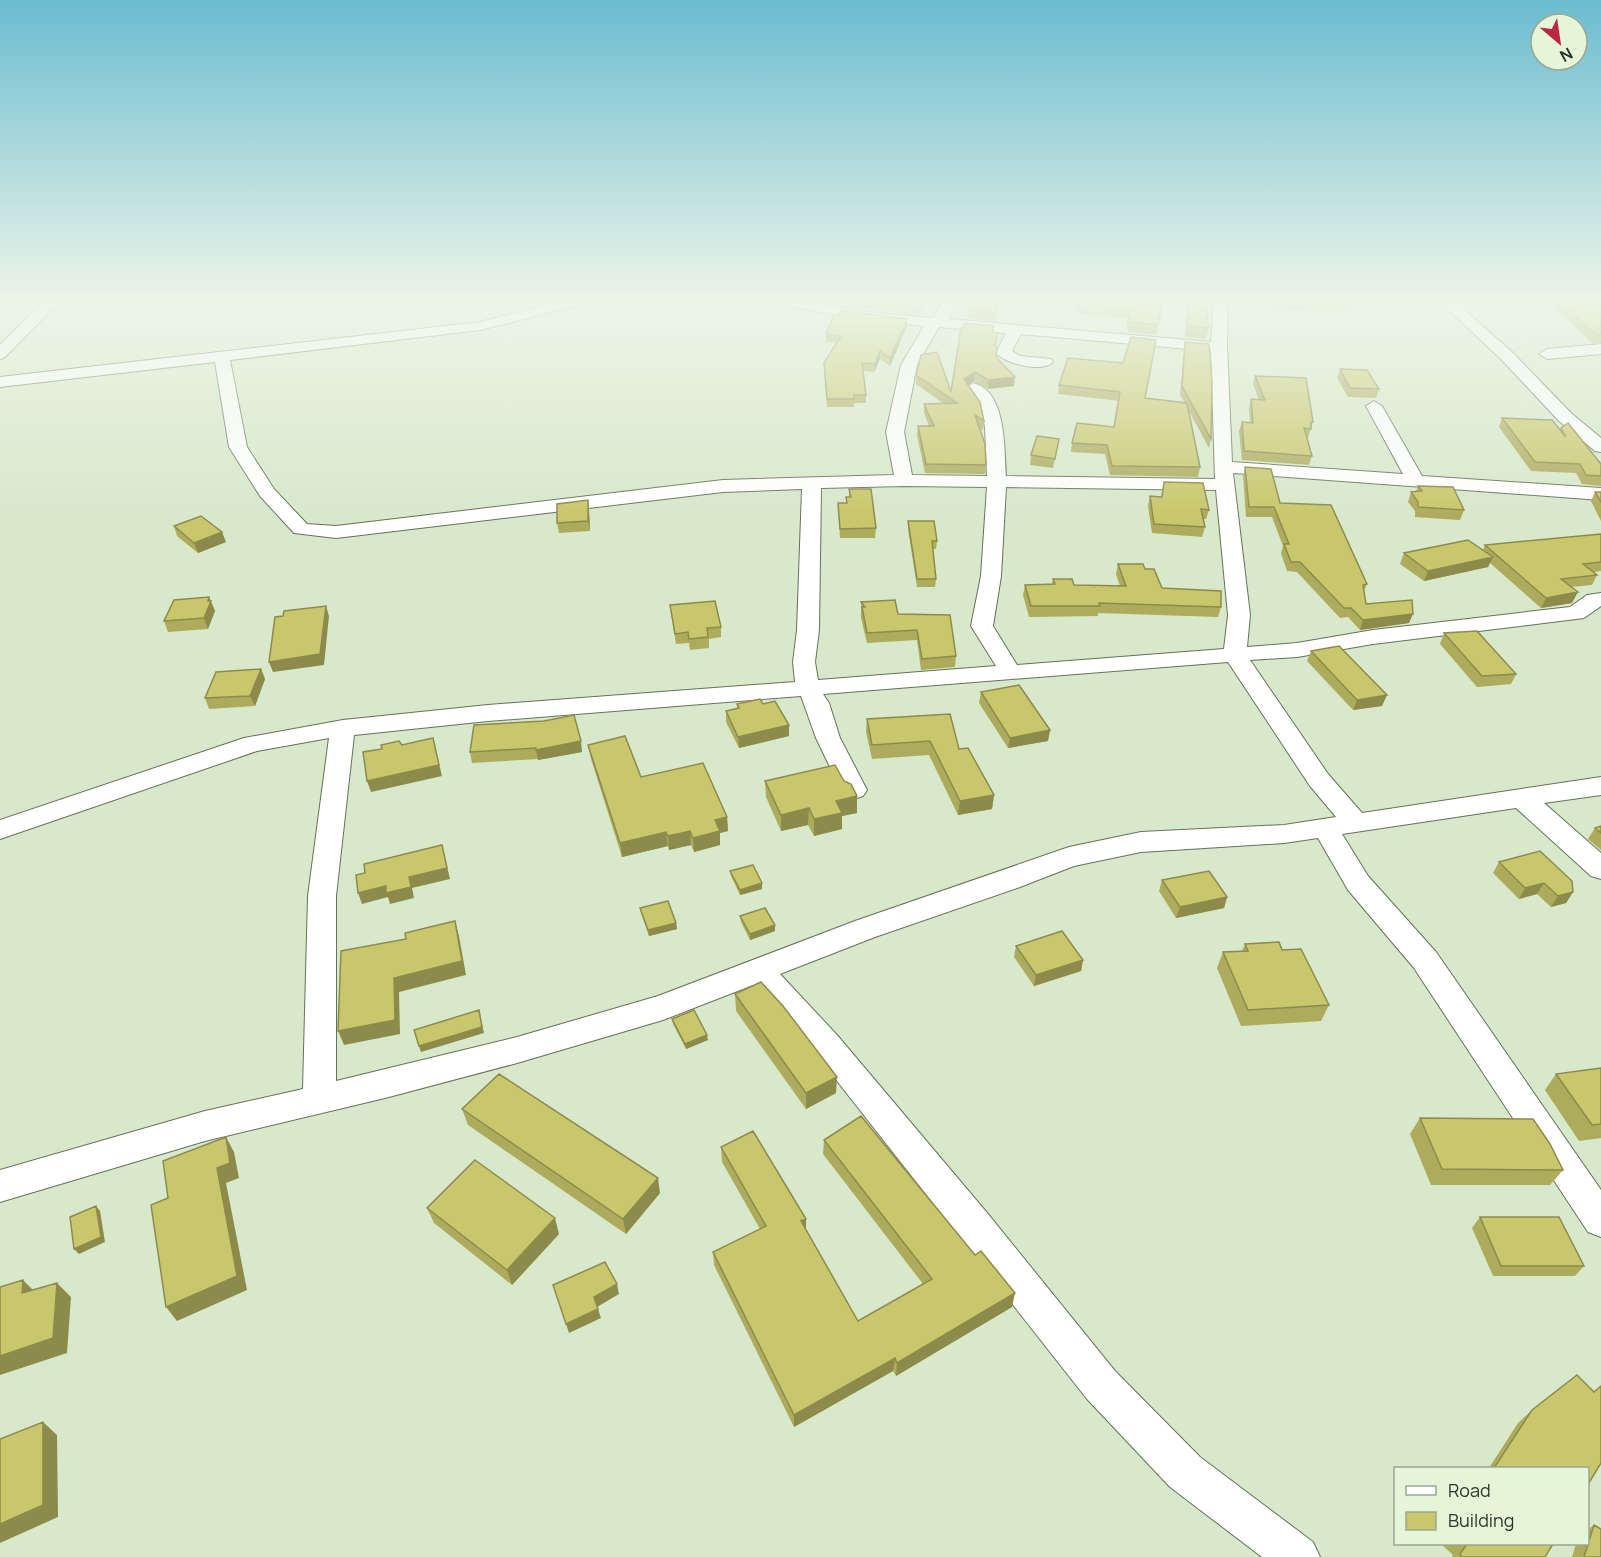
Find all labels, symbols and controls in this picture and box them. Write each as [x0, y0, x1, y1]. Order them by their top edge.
north arrow [1529, 12, 1589, 72]
text: N [1556, 43, 1577, 68]
legend [1394, 1467, 1589, 1545]
text: Road [1448, 1478, 1491, 1502]
text: Building [1448, 1508, 1514, 1532]

